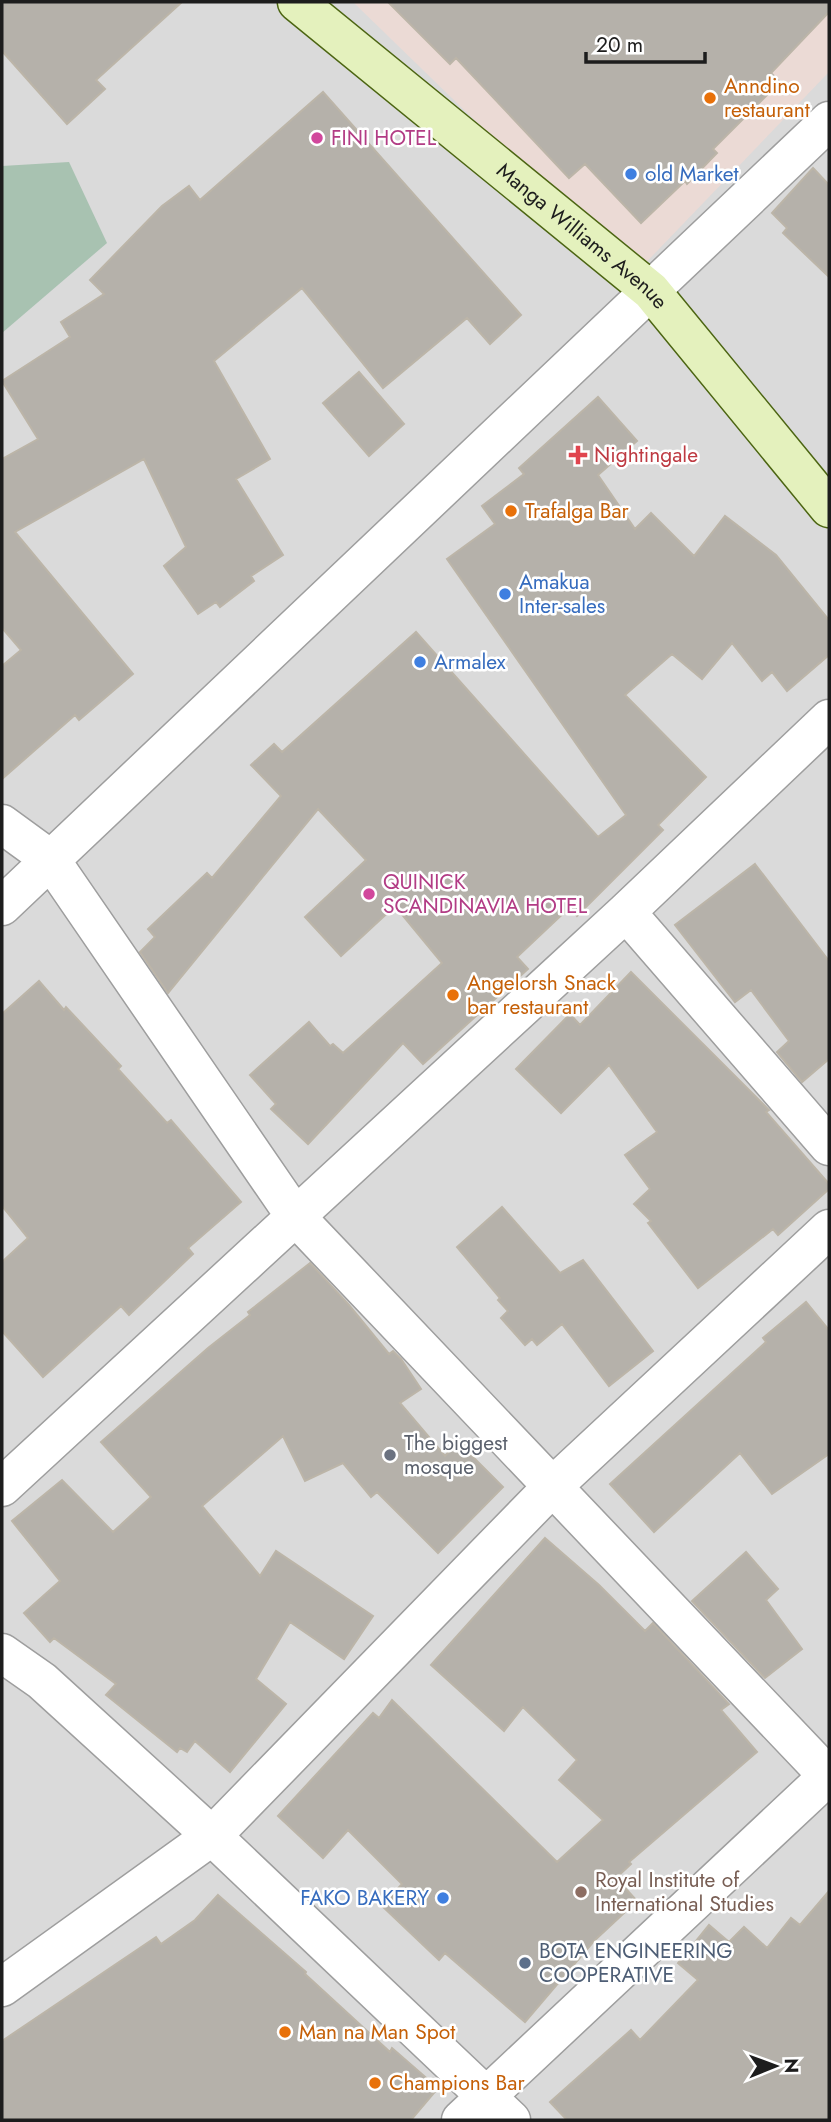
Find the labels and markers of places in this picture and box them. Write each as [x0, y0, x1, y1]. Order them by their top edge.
place label: Anndino restaurant [724, 71, 810, 125]
marker: Anndino restaurant [702, 90, 718, 106]
place label: FINI HOTEL [331, 123, 437, 153]
marker: FINI HOTEL [309, 130, 325, 146]
place label: old Market [645, 159, 739, 189]
marker: old Market [623, 166, 639, 182]
place label: Nightingale [594, 440, 698, 470]
marker: Nightingale [568, 445, 588, 465]
place label: Trafalga Bar [525, 496, 630, 526]
marker: Trafalga Bar [503, 503, 519, 519]
place label: Amakua Inter-sales [519, 567, 605, 621]
marker: Amakua Inter-sales [497, 586, 513, 602]
place label: Armalex [434, 647, 506, 677]
marker: Armalex [412, 654, 428, 670]
place label: QUINICK SCANDINAVIA HOTEL [383, 867, 588, 921]
marker: QUINICK SCANDINAVIA HOTEL [361, 886, 377, 902]
place label: Angelorsh Snack bar restaurant [467, 968, 617, 1022]
marker: Angelorsh Snack bar restaurant [445, 987, 461, 1003]
place label: The biggest mosque [404, 1428, 508, 1482]
marker: The biggest mosque [382, 1447, 398, 1463]
place label: Royal Institute of International Studies [595, 1865, 774, 1919]
place label: FAKO BAKERY [300, 1883, 429, 1913]
marker: Royal Institute of International Studies [573, 1884, 589, 1900]
marker: FAKO BAKERY [435, 1890, 451, 1906]
place label: BOTA ENGINEERING COOPERATIVE [539, 1936, 733, 1990]
marker: BOTA ENGINEERING COOPERATIVE [517, 1955, 533, 1971]
place label: Man na Man Spot [299, 2017, 455, 2047]
marker: Man na Man Spot [277, 2024, 293, 2040]
place label: Champions Bar [389, 2068, 525, 2098]
marker: Champions Bar [367, 2075, 383, 2091]

